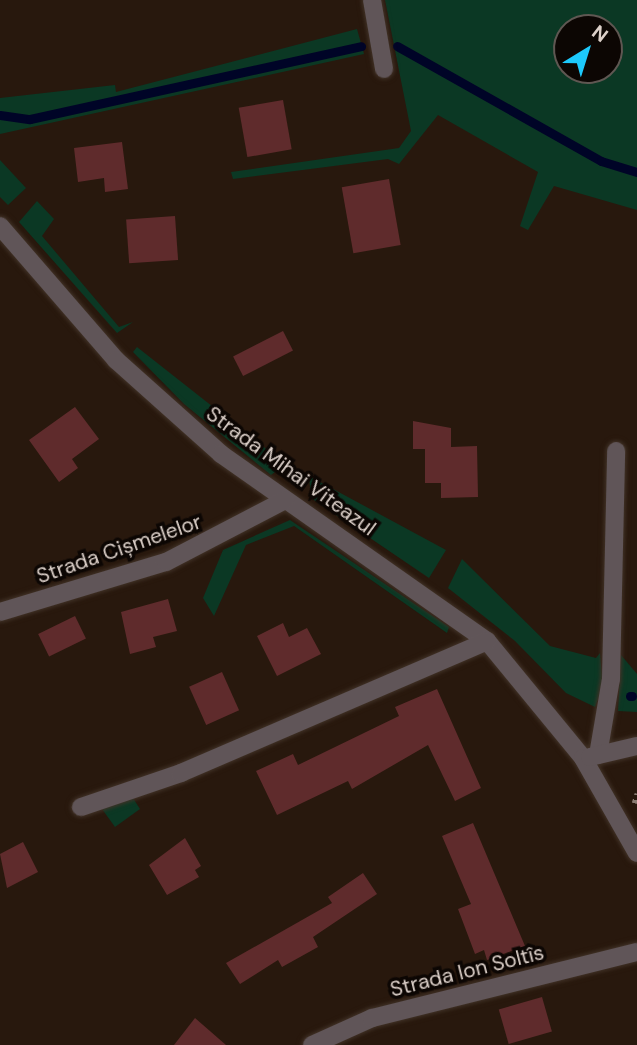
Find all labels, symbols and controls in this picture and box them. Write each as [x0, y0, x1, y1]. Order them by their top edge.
north arrow [553, 14, 623, 84]
text: N [587, 20, 613, 48]
street label: Strada Mihai Viteazul [201, 401, 381, 541]
street label: Strada Cișmelelor [33, 509, 205, 589]
street label: Strada Ion Soltîs [388, 940, 546, 1002]

